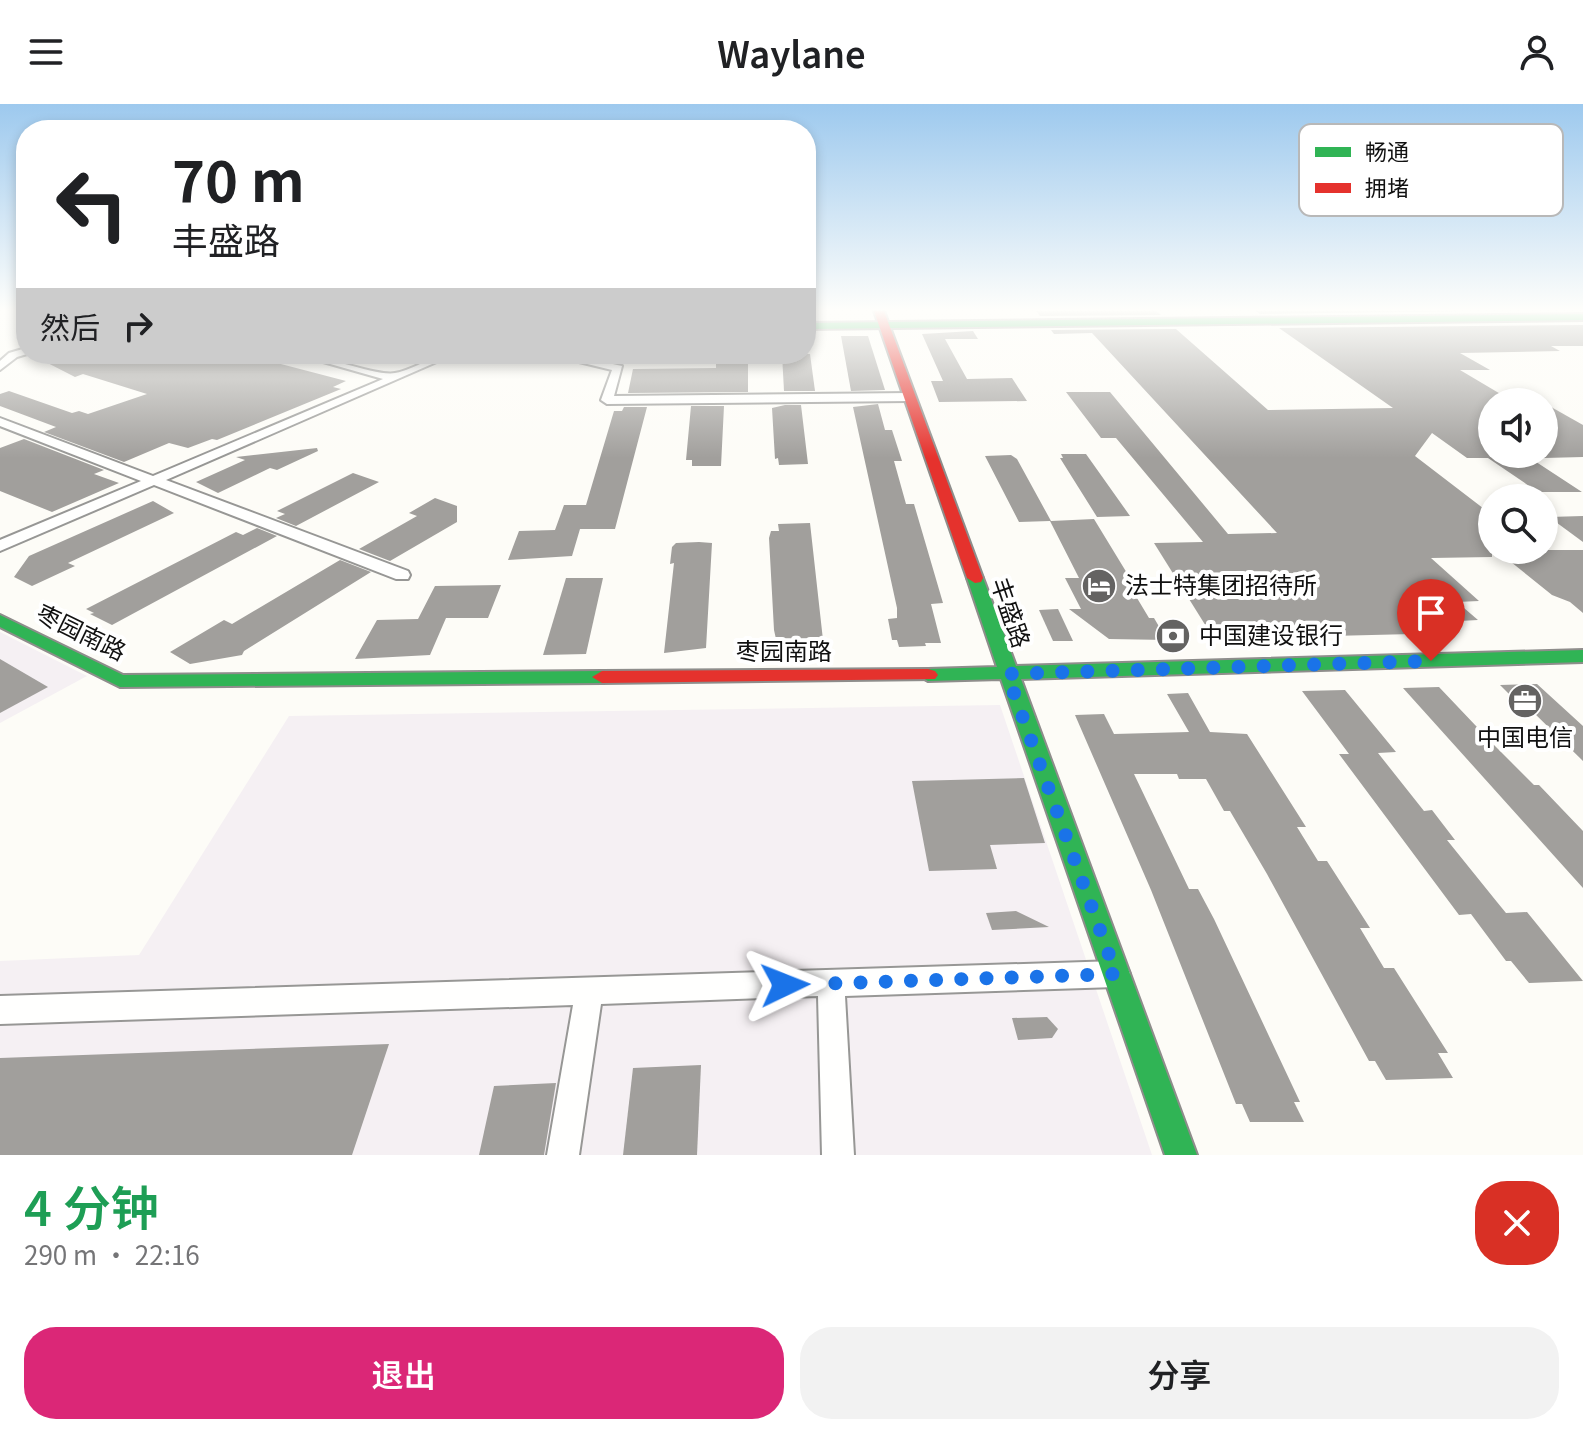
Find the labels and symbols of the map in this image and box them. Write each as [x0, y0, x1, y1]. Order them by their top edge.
legend [1299, 124, 1563, 216]
text: 畅通 [1365, 134, 1409, 166]
text: 拥堵 [1365, 170, 1409, 202]
place label: 法士特集团招待所 [1125, 566, 1317, 601]
hotel icon: 法士特集团招待所 [1080, 567, 1118, 605]
street label: 丰盛路 [984, 572, 1041, 652]
pin [1397, 579, 1465, 661]
street label: 枣园南路 [31, 594, 133, 668]
place label: 中国建设银行 [1199, 616, 1343, 651]
bank icon: 中国建设银行 [1154, 617, 1192, 655]
street label: 枣园南路 [736, 632, 832, 667]
office icon: 中国电信 [1506, 682, 1544, 720]
place label: 中国电信 [1477, 718, 1573, 753]
position arrow [743, 943, 827, 1027]

